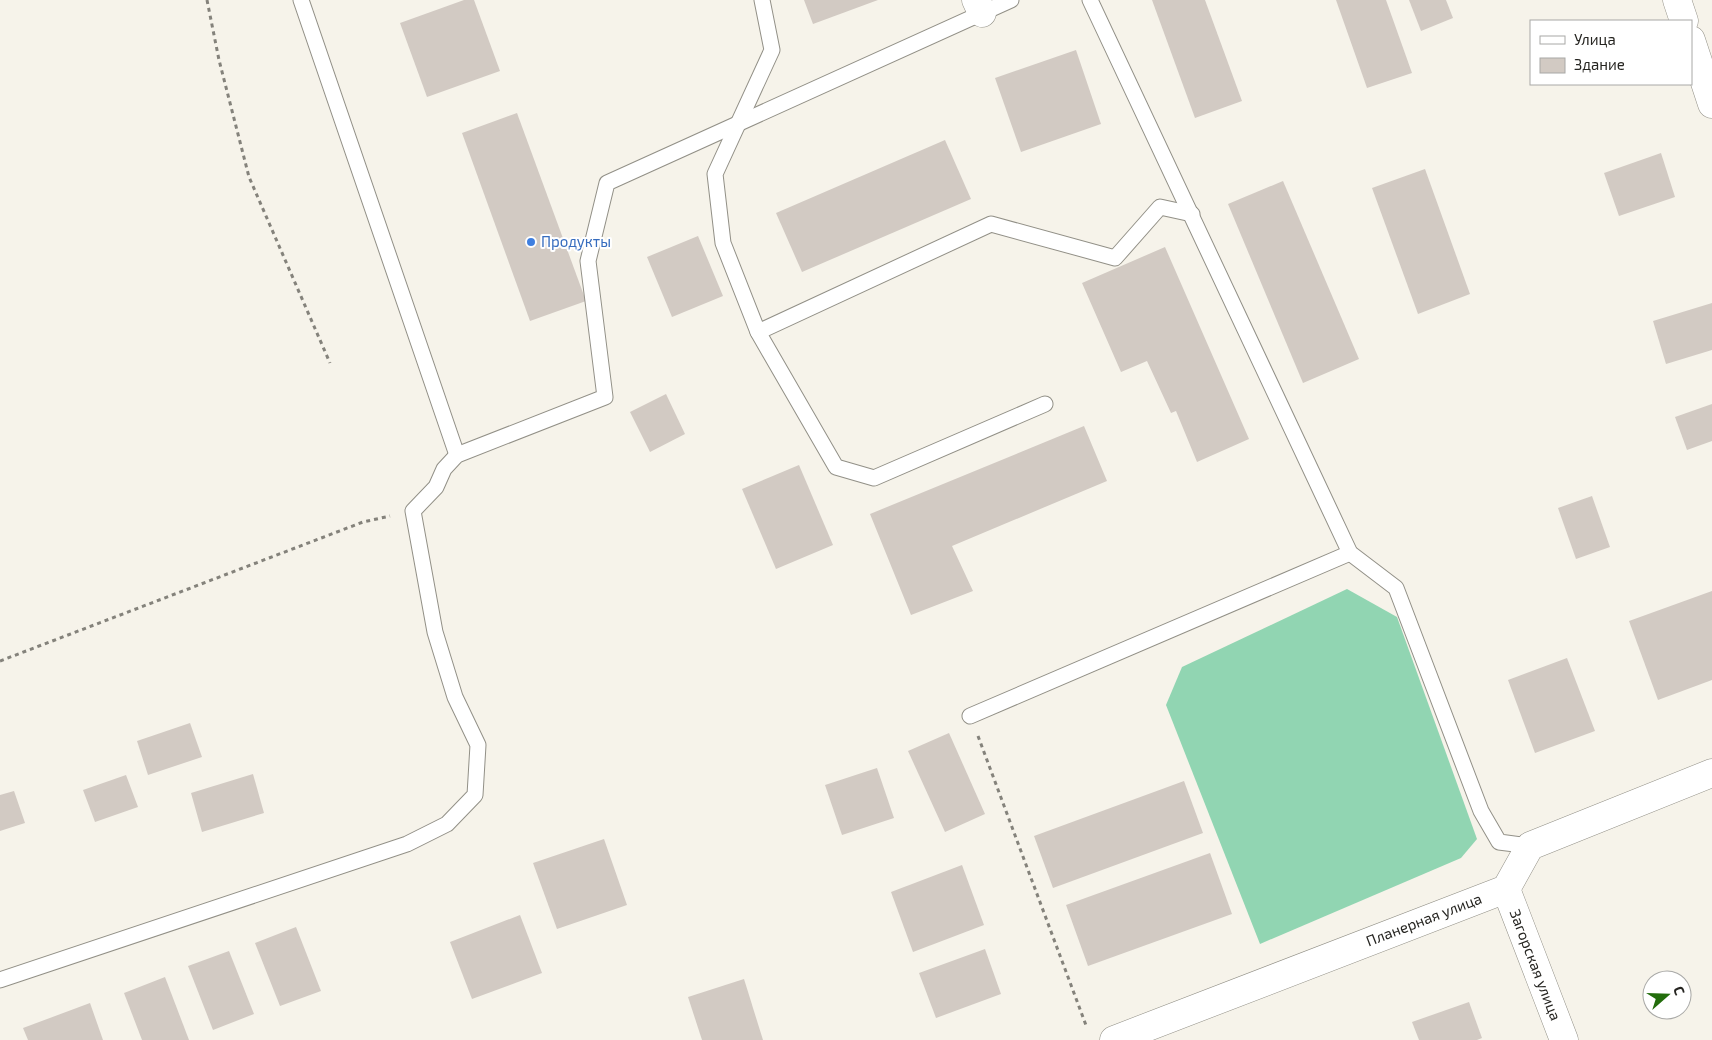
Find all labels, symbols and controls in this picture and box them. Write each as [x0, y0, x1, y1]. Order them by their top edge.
legend [1530, 20, 1692, 85]
text: Улица [1574, 30, 1616, 48]
text: Здание [1574, 55, 1625, 73]
place label: Продукты [541, 232, 611, 251]
marker: Продукты [525, 236, 537, 248]
street label: Планерная улица [1363, 889, 1485, 950]
street label: Загорская улица [1506, 906, 1565, 1023]
north arrow [1642, 970, 1692, 1020]
text: С [1670, 984, 1689, 997]

